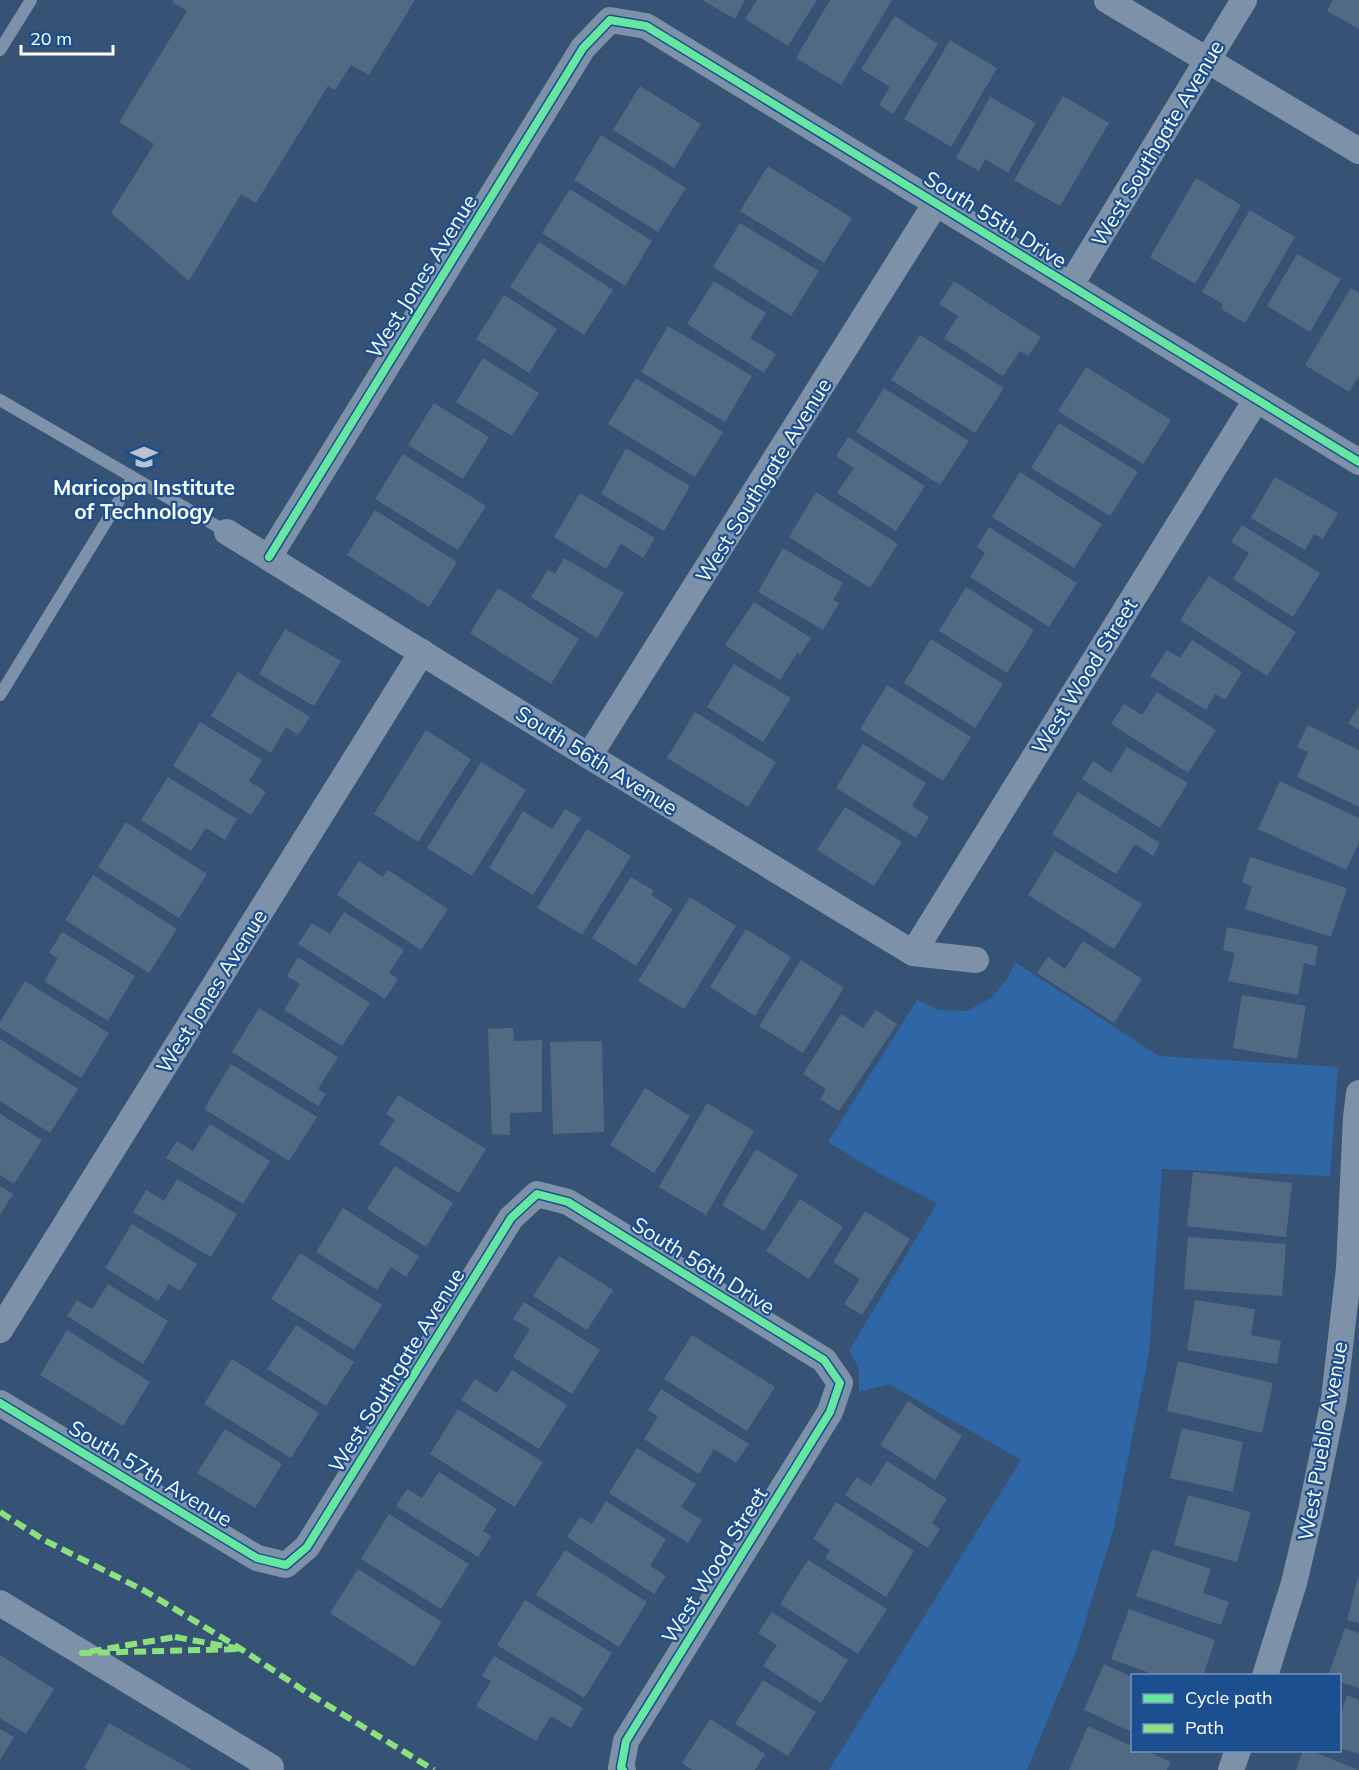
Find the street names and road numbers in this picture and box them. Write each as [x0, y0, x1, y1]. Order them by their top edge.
street label: West Southgate Avenue [1085, 35, 1229, 251]
street label: South 55th Drive [920, 165, 1072, 273]
street label: West Jones Avenue [360, 189, 482, 363]
street label: West Southgate Avenue [689, 373, 837, 587]
street label: West Wood Street [1026, 593, 1142, 759]
street label: South 56th Avenue [511, 700, 683, 820]
street label: West Jones Avenue [150, 904, 272, 1078]
street label: South 56th Drive [628, 1211, 780, 1319]
street label: West Southgate Avenue [322, 1263, 470, 1477]
street label: West Pueblo Avenue [1292, 1339, 1352, 1543]
street label: South 57th Avenue [65, 1414, 237, 1532]
street label: West Wood Street [656, 1482, 772, 1648]

